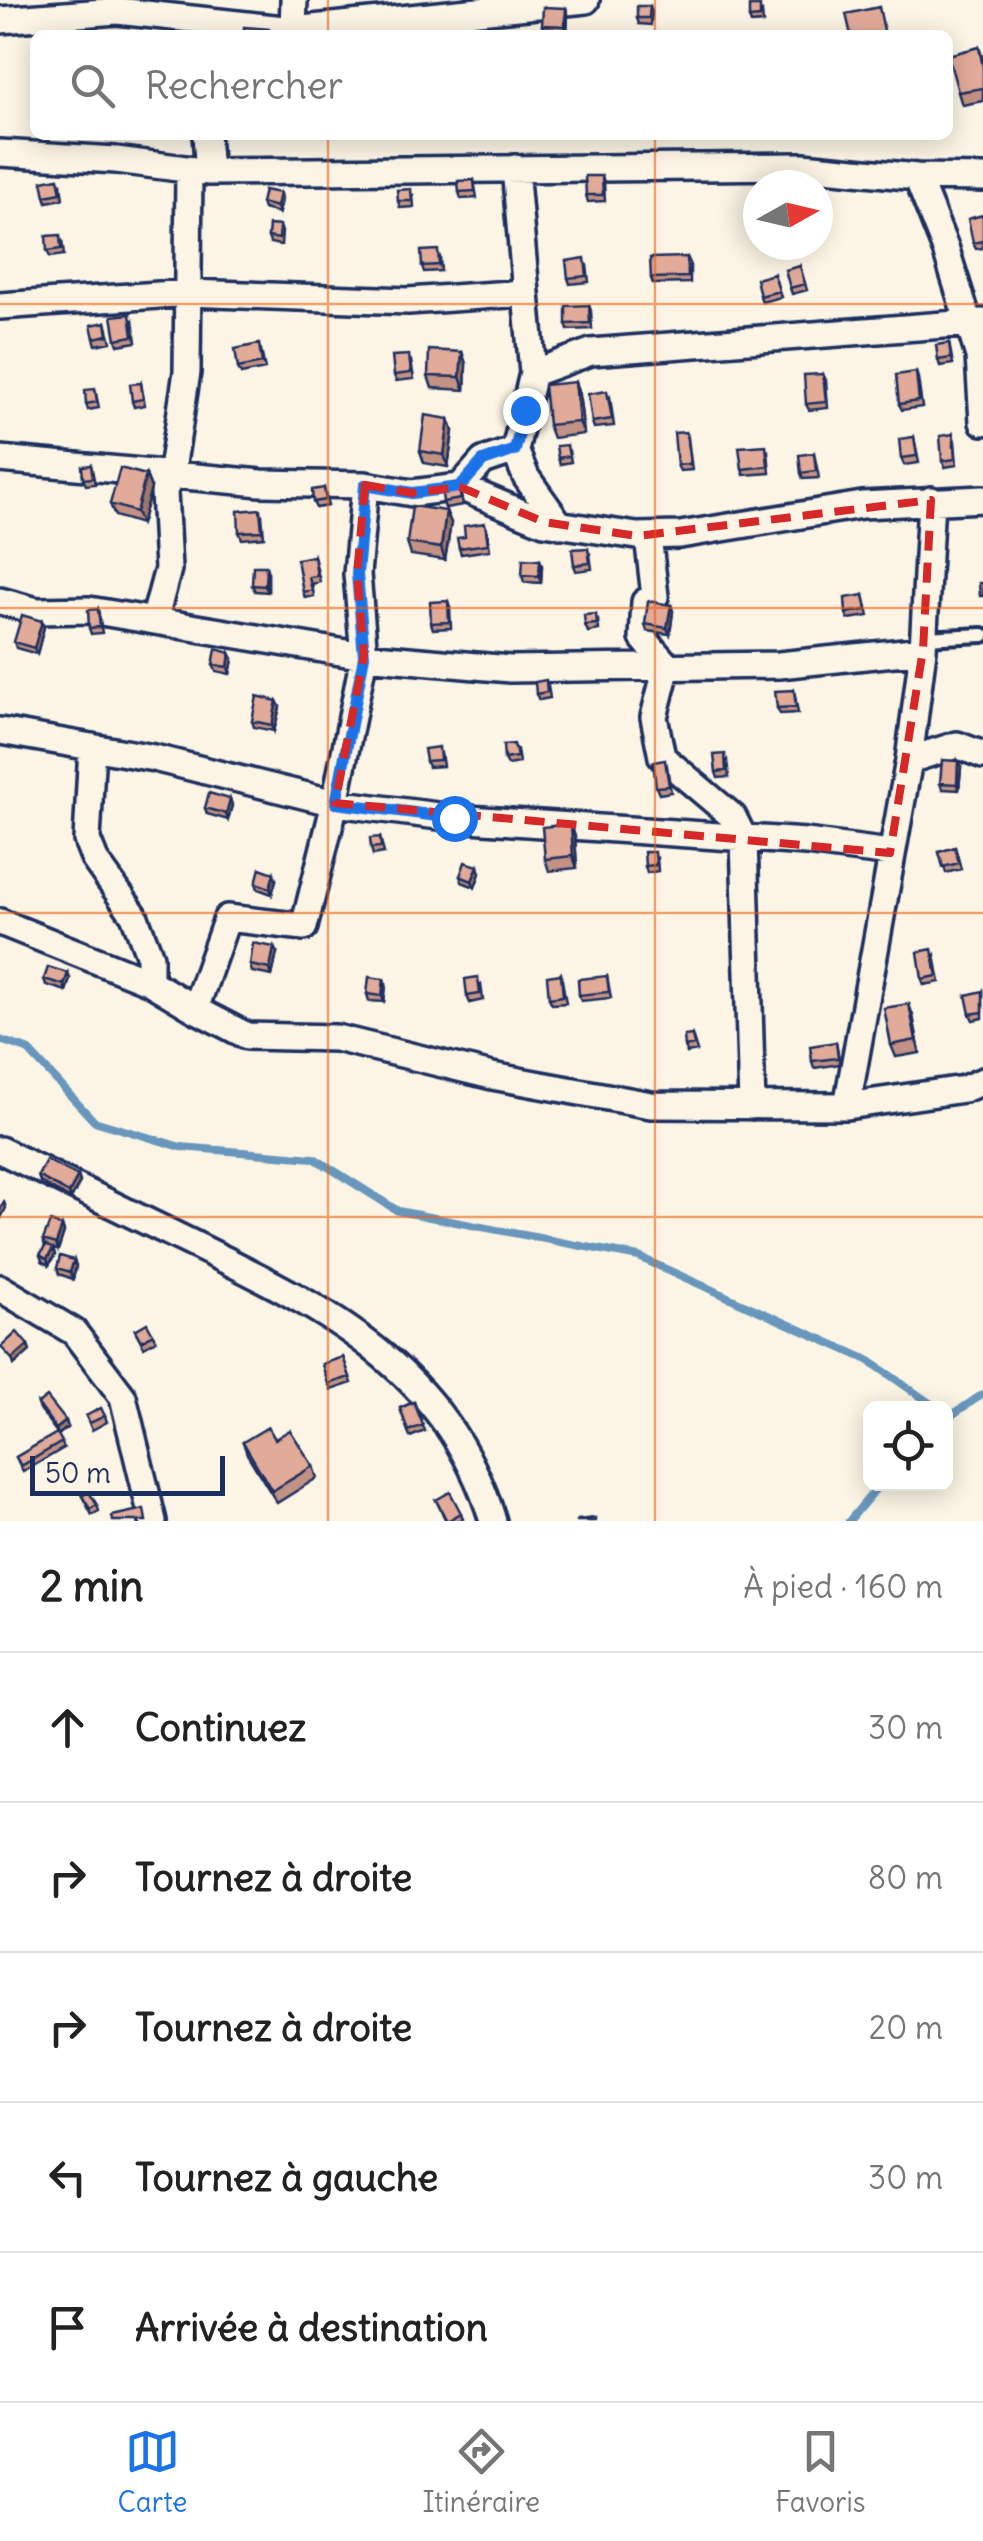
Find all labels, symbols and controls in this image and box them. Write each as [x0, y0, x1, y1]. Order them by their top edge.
search box [30, 30, 953, 140]
icon: search [65, 58, 120, 113]
text: Rechercher [145, 62, 343, 109]
north arrow [743, 170, 833, 260]
route end [503, 388, 549, 434]
route start [432, 796, 478, 842]
map controls [863, 1401, 953, 1491]
button: locate [863, 1401, 953, 1491]
scale bar [30, 1451, 225, 1496]
text: 50 m [45, 1455, 111, 1491]
text: 2 min [40, 1560, 144, 1612]
text: À pied · 160 m [743, 1566, 943, 1607]
icon: ahead [40, 1700, 95, 1755]
text: Continuez [135, 1704, 306, 1751]
text: 30 m [868, 1707, 943, 1748]
icon: right [40, 1850, 95, 1905]
text: Tournez à droite [135, 1854, 412, 1901]
text: 80 m [868, 1857, 943, 1898]
icon: right [40, 2000, 95, 2055]
text: Tournez à droite [135, 2004, 412, 2051]
text: 20 m [869, 2007, 943, 2048]
icon: left [40, 2150, 95, 2205]
text: Tournez à gauche [135, 2154, 438, 2201]
text: 30 m [868, 2157, 943, 2198]
icon: arrive [40, 2300, 95, 2355]
text: Arrivée à destination [135, 2304, 488, 2351]
tab: Carte [118, 2424, 187, 2520]
tab: Itinéraire [422, 2424, 540, 2520]
tab: Favoris [775, 2424, 865, 2520]

